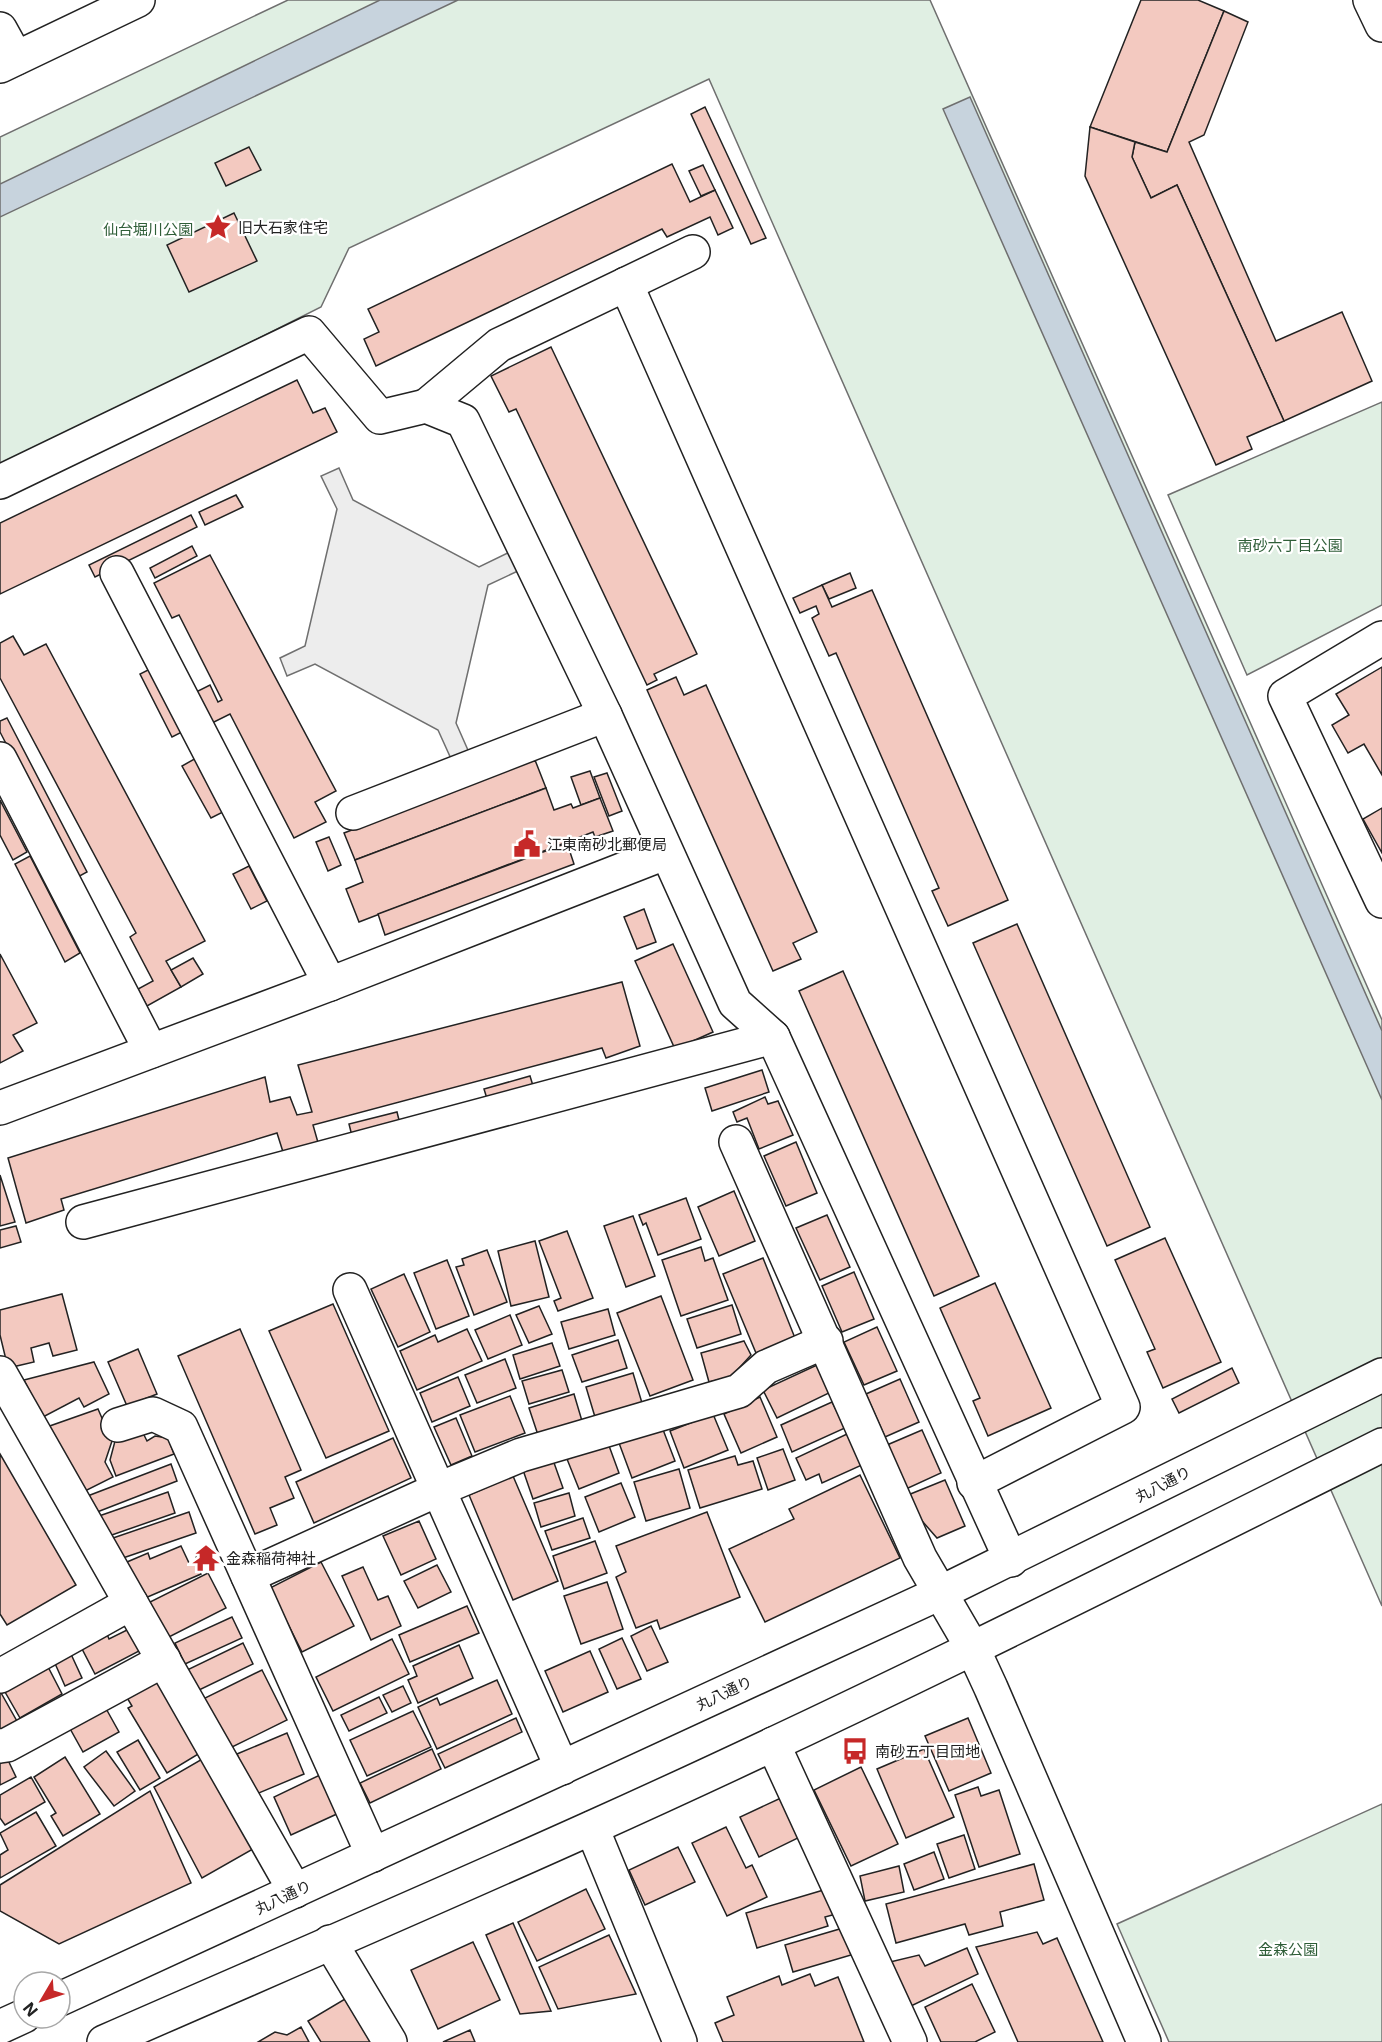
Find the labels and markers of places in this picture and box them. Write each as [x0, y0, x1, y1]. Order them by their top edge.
place icon: 旧大石家住宅 [203, 212, 233, 242]
place label: 旧大石家住宅 [238, 218, 328, 237]
public building icon: 江東南砂北郵便局 [512, 829, 542, 859]
place label: 江東南砂北郵便局 [547, 835, 667, 854]
temple icon: 金森稲荷神社 [191, 1543, 221, 1573]
place label: 金森稲荷神社 [226, 1549, 316, 1568]
bus stop icon: 南砂五丁目団地 [840, 1736, 870, 1766]
place label: 南砂五丁目団地 [875, 1742, 980, 1761]

